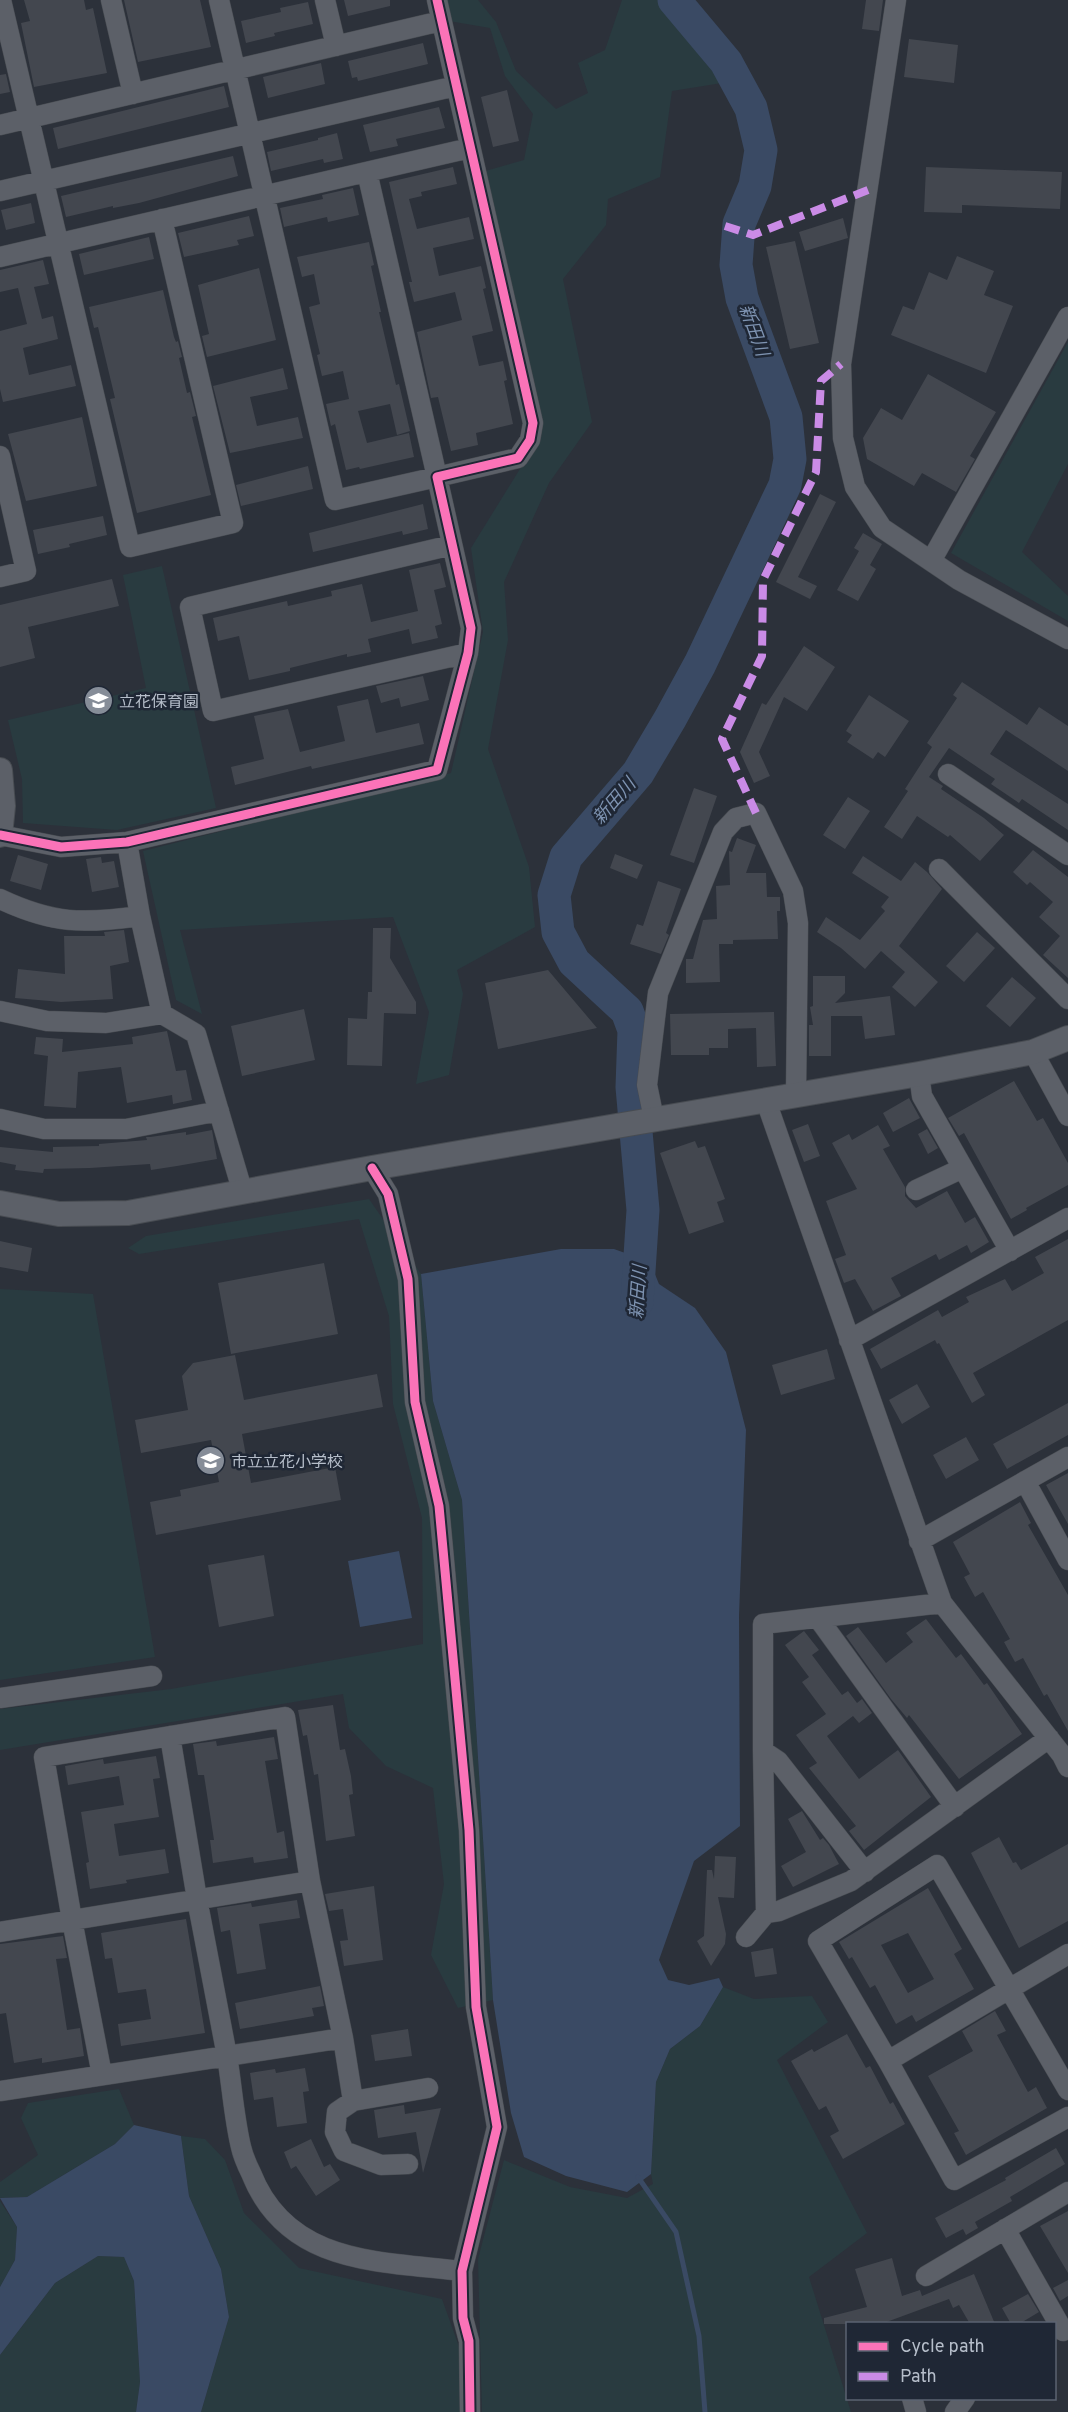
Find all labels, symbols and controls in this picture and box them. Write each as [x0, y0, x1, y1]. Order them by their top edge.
water label: 新田川 [733, 301, 773, 362]
school or university icon: 立花保育園 [82, 685, 114, 717]
place label: 立花保育園 [119, 693, 199, 713]
water label: 新田川 [589, 773, 643, 830]
water label: 新田川 [626, 1262, 653, 1320]
school or university icon: 市立立花小学校 [194, 1445, 226, 1477]
place label: 市立立花小学校 [231, 1453, 343, 1473]
legend [846, 2322, 1056, 2400]
text: Cycle path [900, 2336, 985, 2359]
text: Path [900, 2366, 937, 2389]

